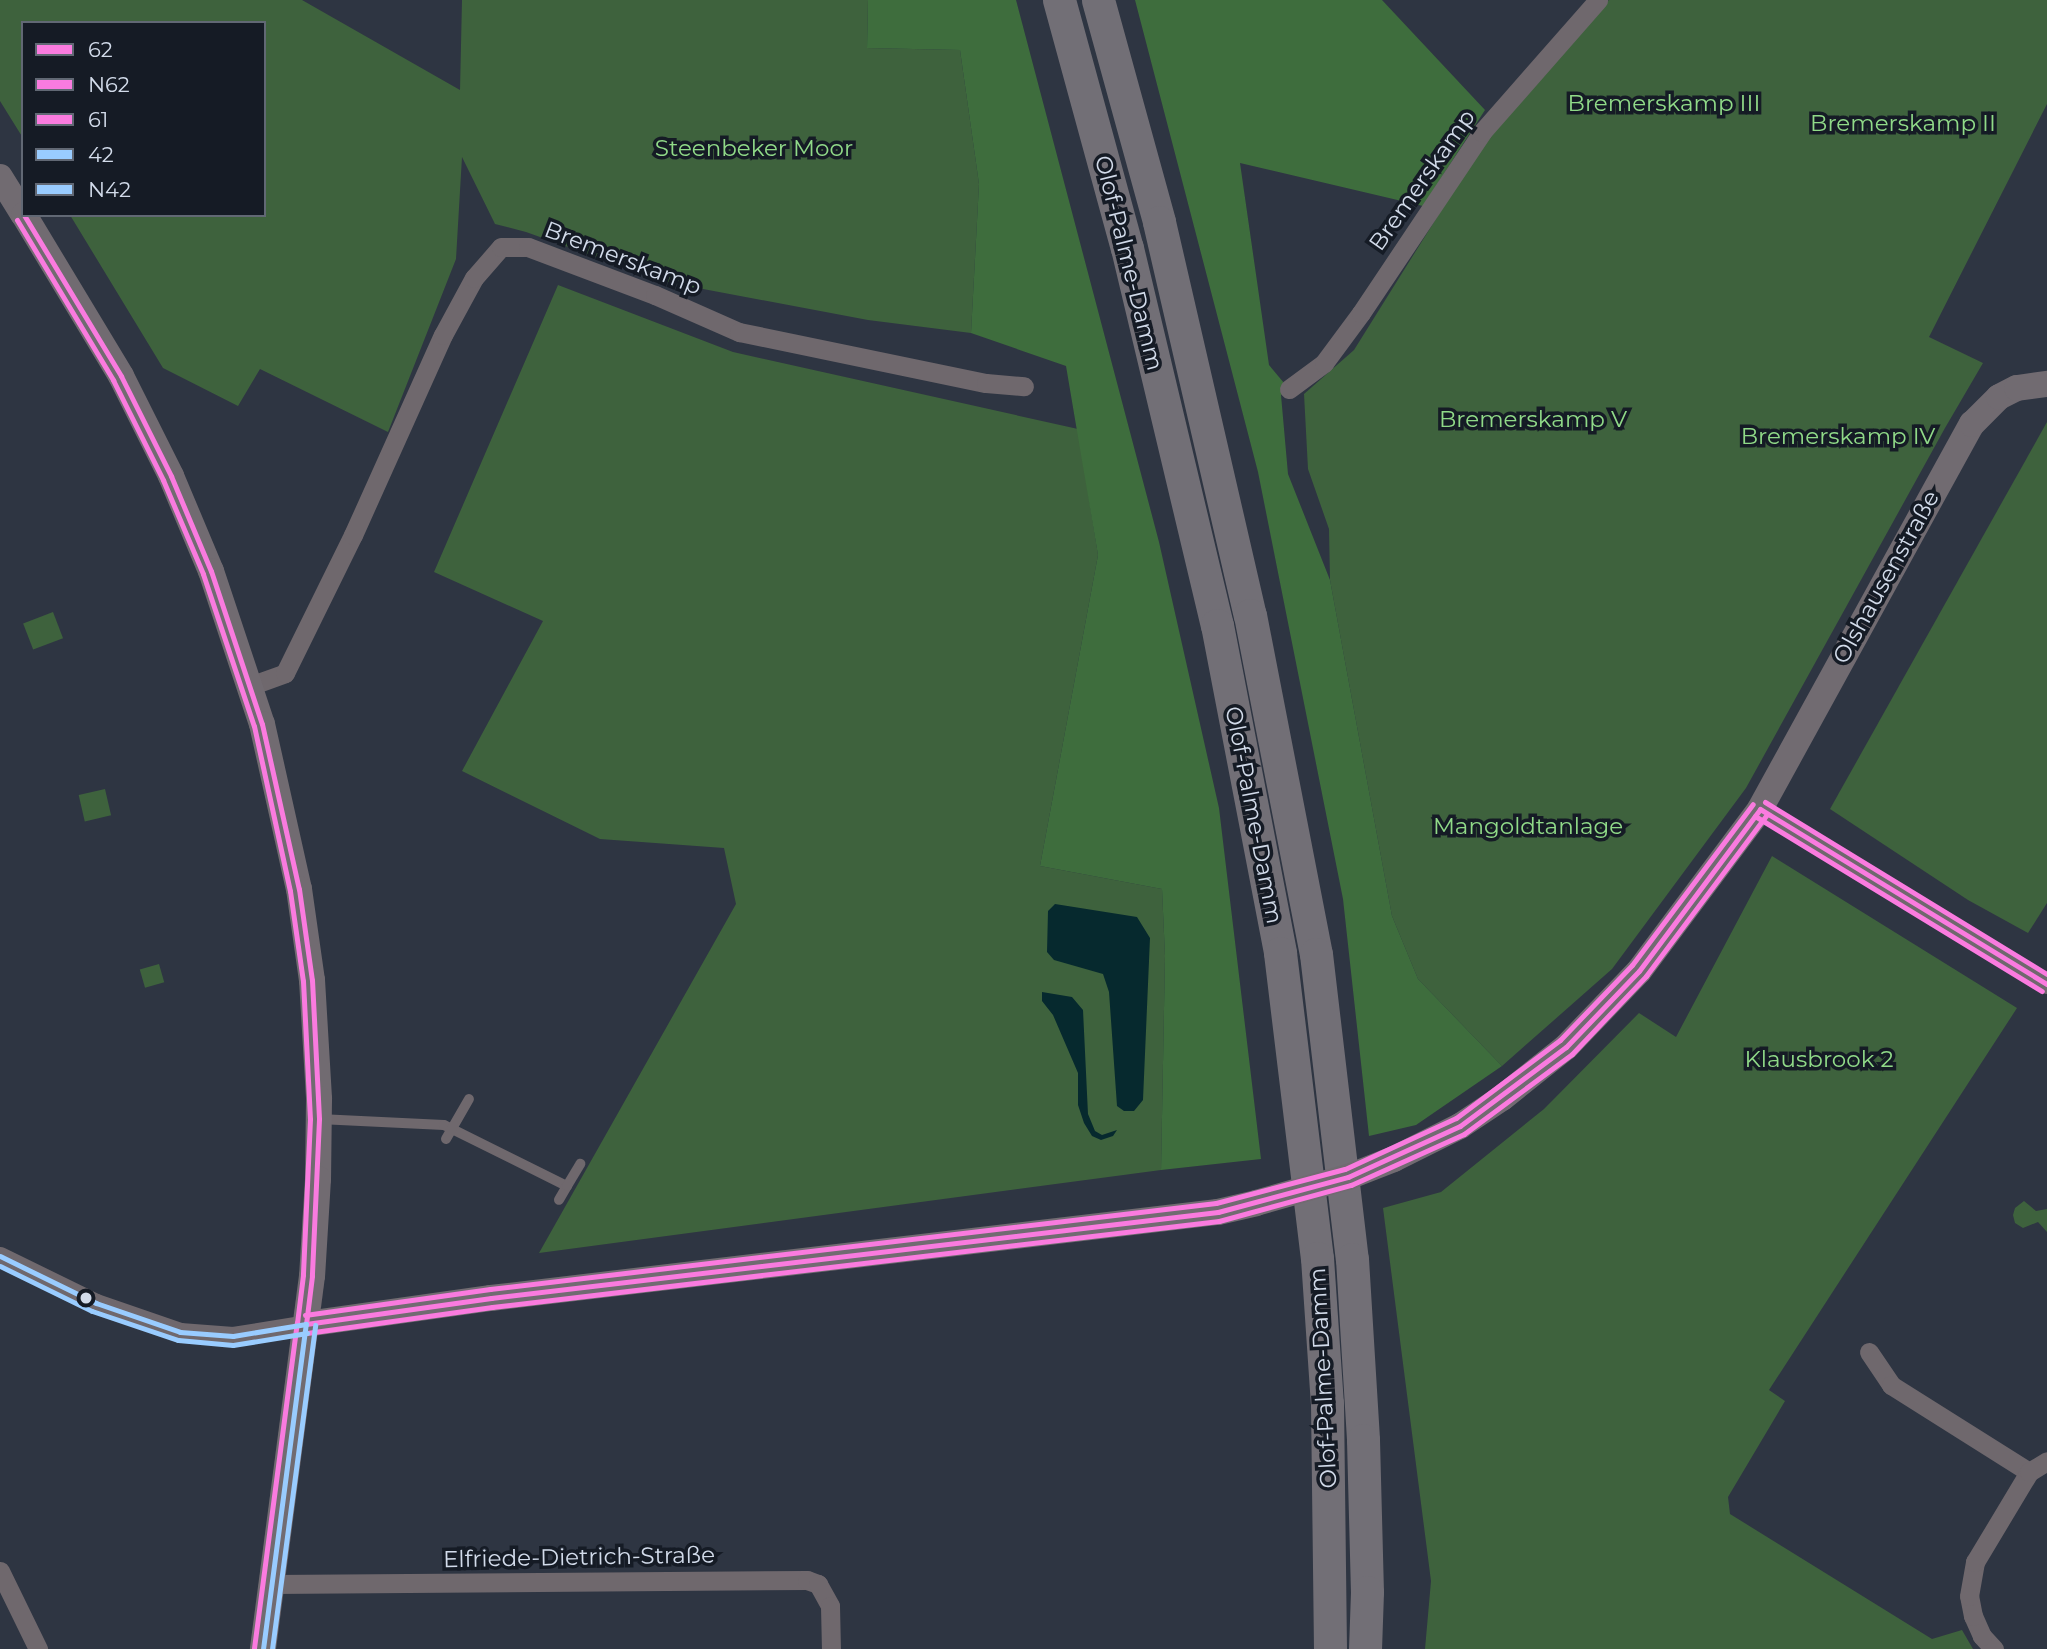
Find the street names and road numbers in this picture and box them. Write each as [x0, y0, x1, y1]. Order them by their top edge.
street label: Bremerskamp [1363, 104, 1481, 256]
street label: Olof-Palme-Damm [1089, 153, 1169, 373]
street label: Bremerskamp [541, 215, 705, 301]
street label: Olshausenstraße [1827, 486, 1945, 668]
street label: Olof-Palme-Damm [1219, 704, 1289, 926]
street label: Olof-Palme-Damm [1303, 1267, 1343, 1489]
street label: Elfriede-Dietrich-Straße [443, 1541, 715, 1573]

